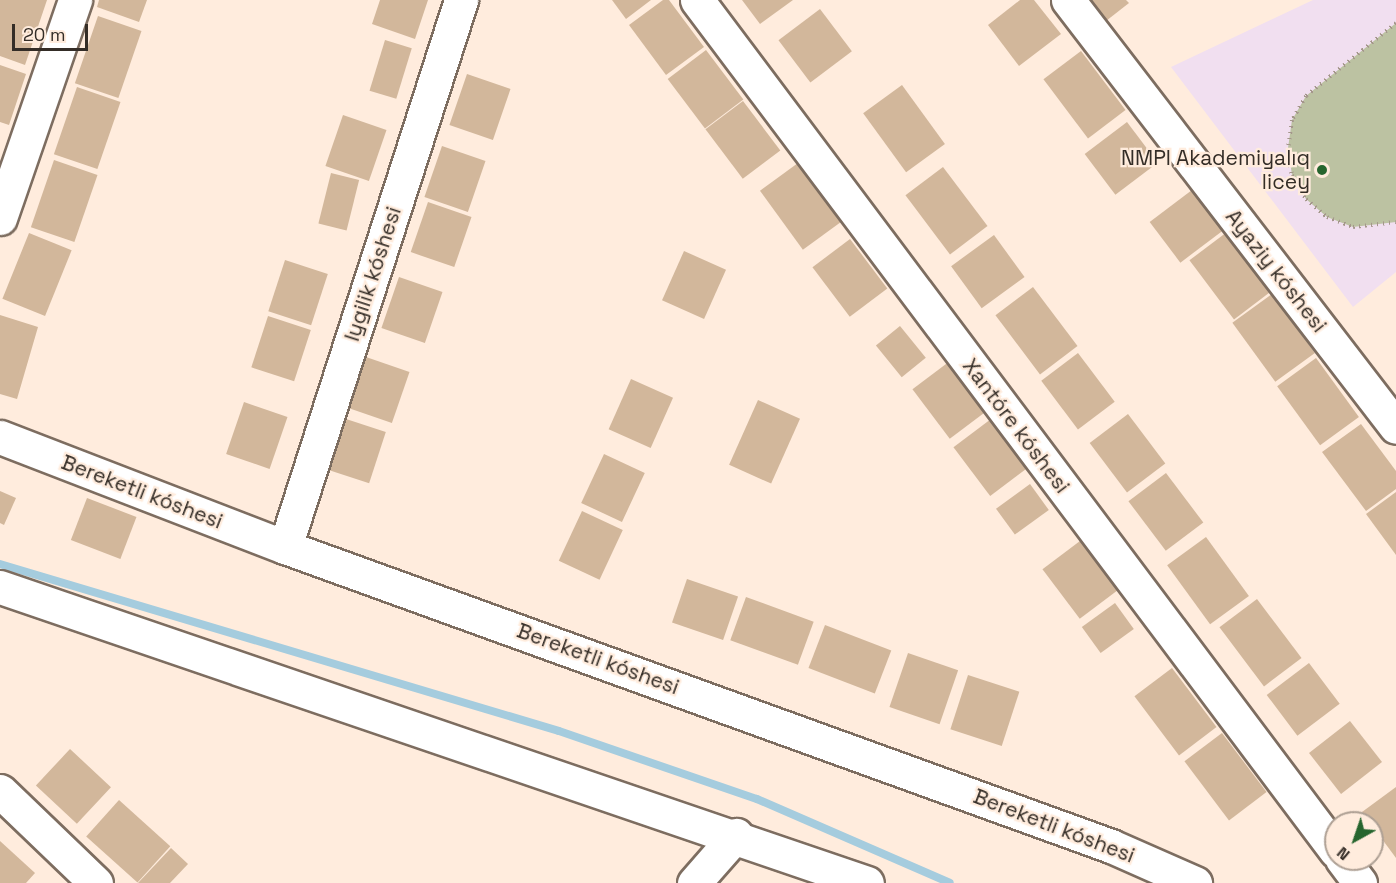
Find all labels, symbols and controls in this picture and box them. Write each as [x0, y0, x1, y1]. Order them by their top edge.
scale bar [15, 12, 92, 50]
text: 20 m [23, 23, 66, 46]
place label: NMPI Akademiyalıq licey [1121, 145, 1310, 195]
marker: NMPI Akademiyalıq licey [1315, 163, 1329, 177]
street label: Iygilik kóshesi [339, 204, 407, 344]
street label: Ayaziy kóshesi [1220, 205, 1332, 337]
street label: Xantóre kóshesi [957, 354, 1075, 498]
street label: Bereketli kóshesi [58, 450, 226, 534]
street label: Bereketli kóshesi [513, 618, 683, 700]
street label: Bereketli kóshesi [970, 784, 1138, 868]
north arrow [1324, 811, 1384, 871]
text: N [1333, 842, 1354, 865]

